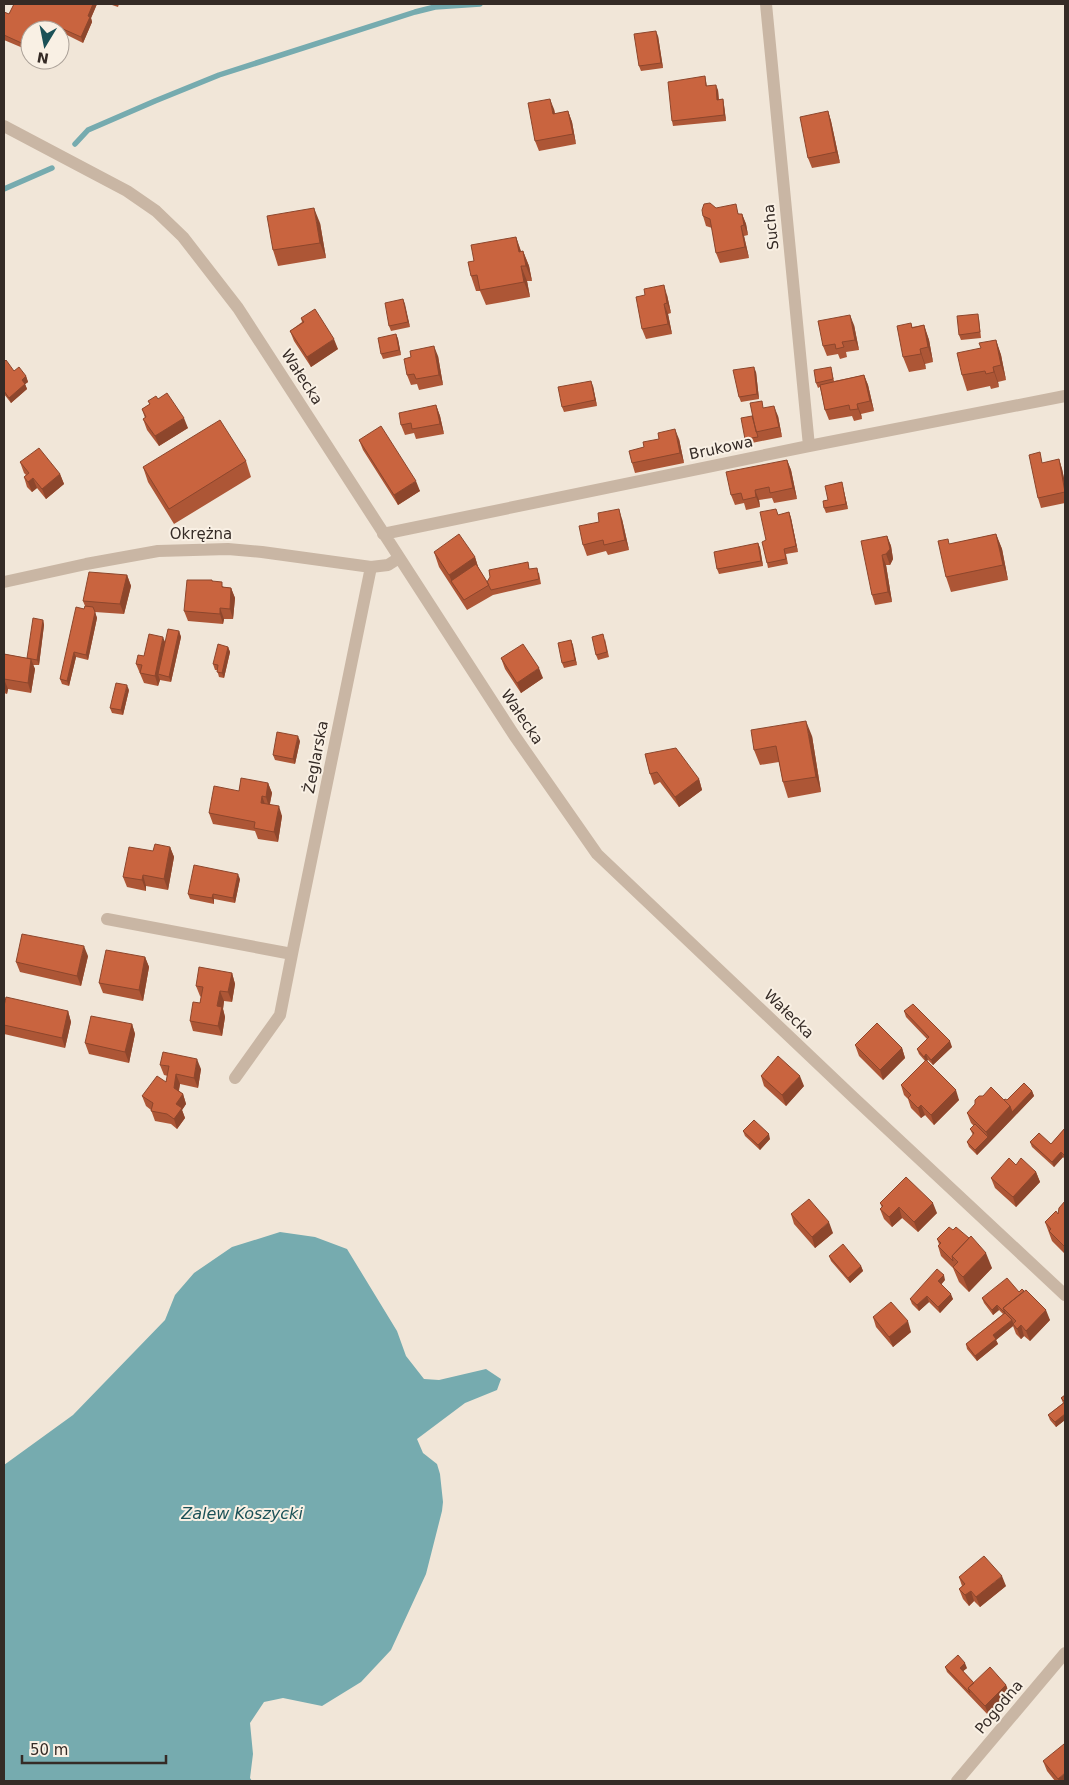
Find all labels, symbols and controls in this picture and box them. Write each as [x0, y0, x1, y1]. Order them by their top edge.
north arrow [20, 20, 70, 70]
text: N [36, 49, 50, 67]
street label: Sucha [760, 203, 782, 251]
street label: Wałecka [277, 346, 327, 408]
street label: Brukowa [687, 432, 755, 464]
street label: Okrężna [170, 525, 232, 543]
street label: Wałecka [497, 686, 547, 748]
street label: Żeglarska [299, 719, 332, 795]
street label: Wałecka [760, 986, 818, 1042]
water label: Zalew Koszycki [180, 1504, 303, 1523]
street label: Pogodna [971, 1676, 1027, 1738]
scale bar [22, 1732, 166, 1764]
text: 50 m [30, 1741, 68, 1759]

